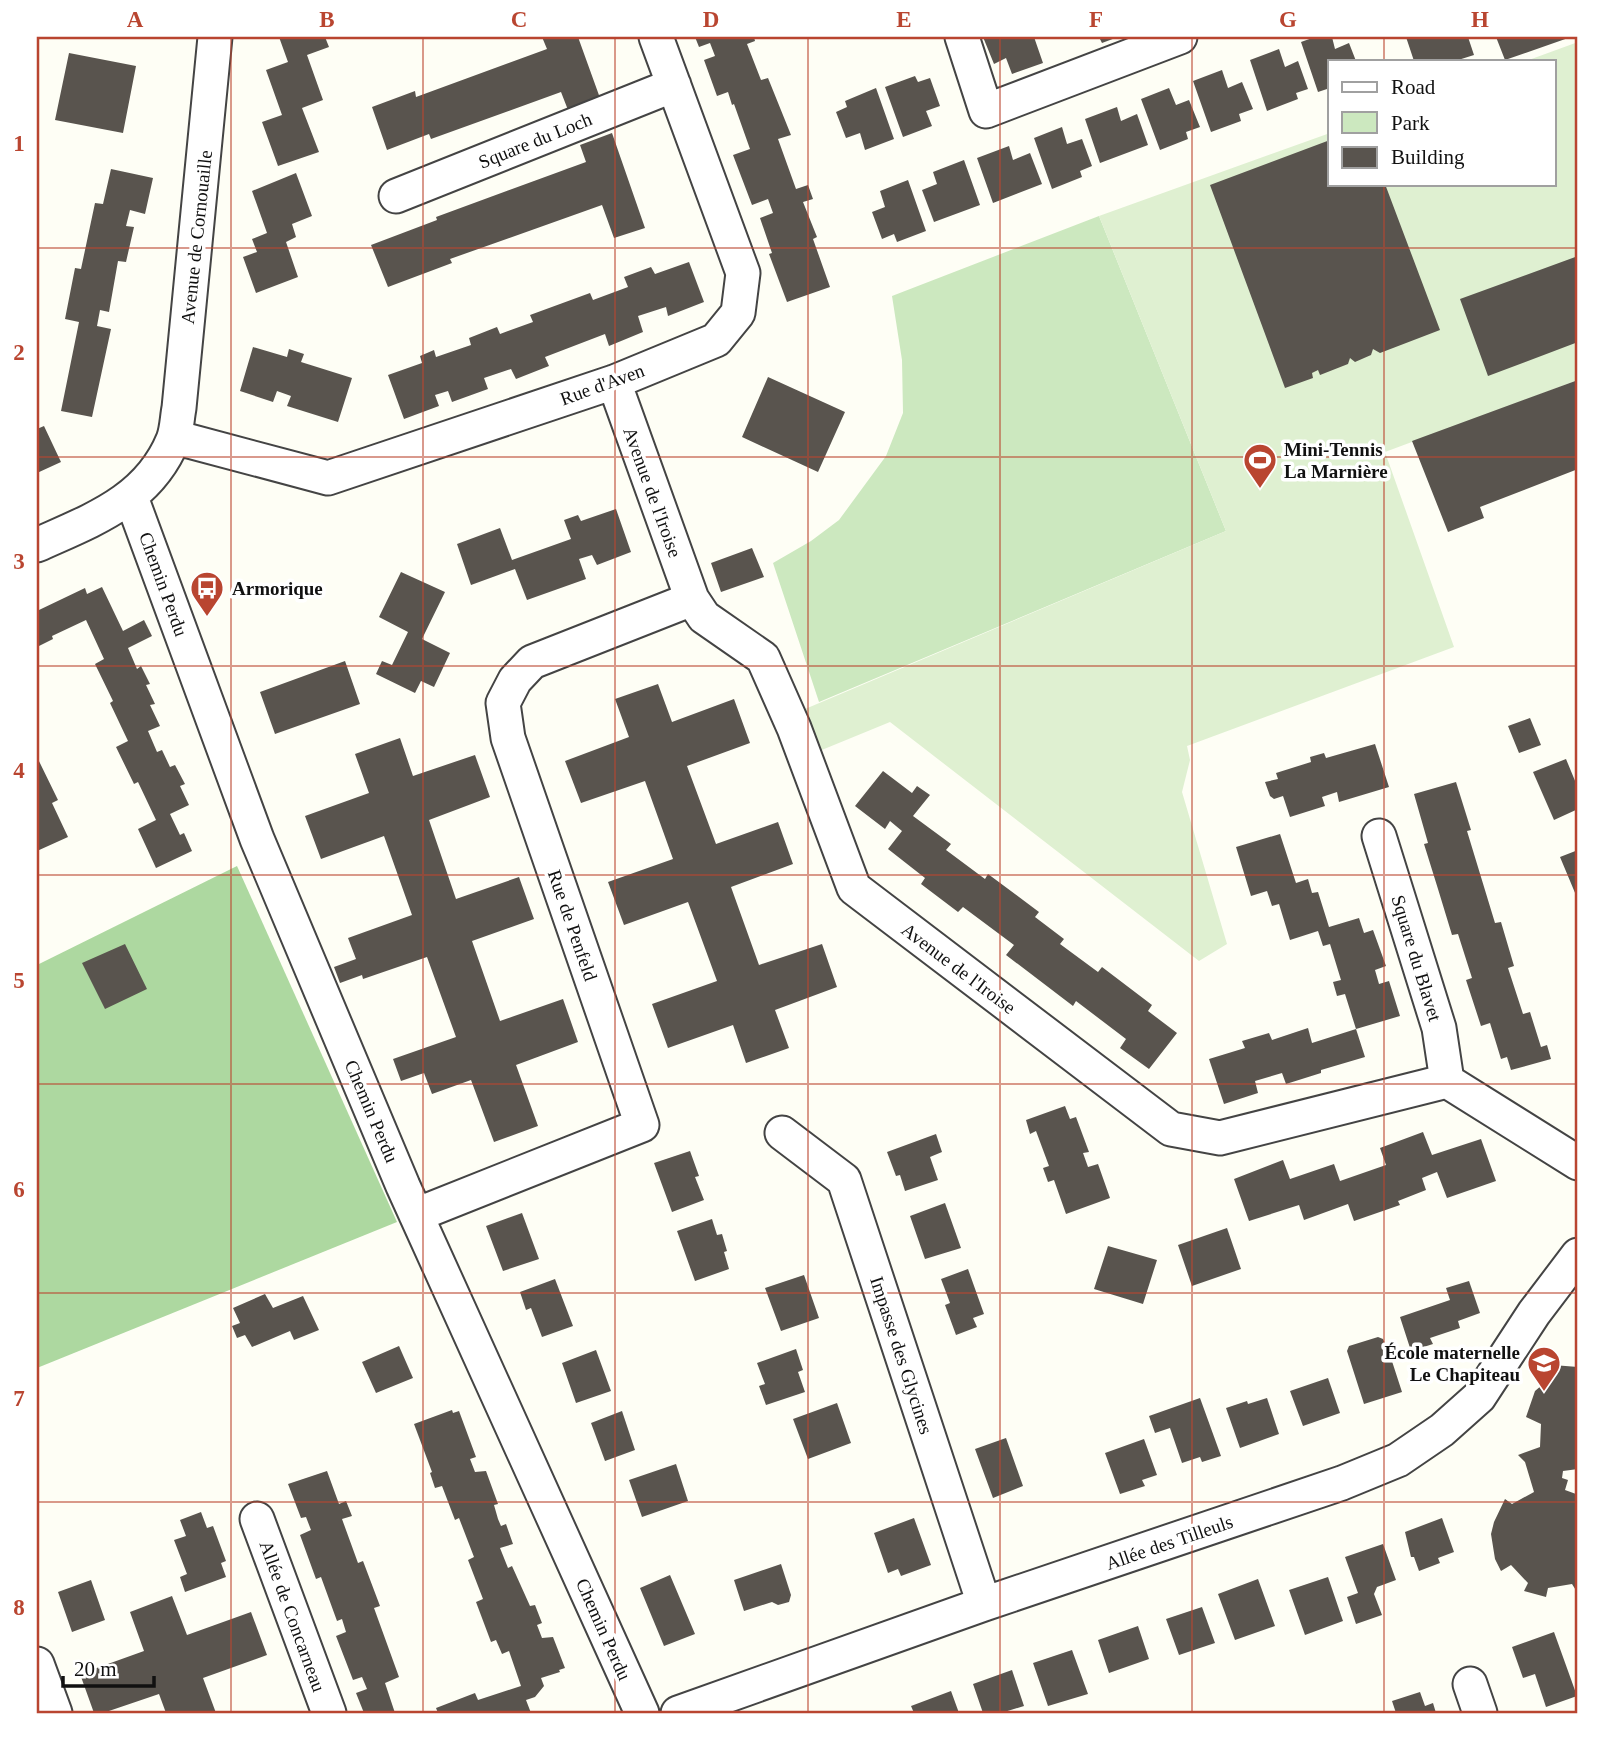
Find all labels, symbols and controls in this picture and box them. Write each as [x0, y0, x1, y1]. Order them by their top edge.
text: A [127, 7, 144, 32]
text: B [319, 7, 335, 32]
text: C [511, 7, 527, 32]
text: D [703, 7, 719, 32]
text: E [896, 7, 912, 32]
text: F [1089, 7, 1103, 32]
text: G [1279, 7, 1297, 32]
text: H [1471, 7, 1489, 32]
legend [1328, 60, 1556, 186]
text: Road [1391, 75, 1436, 99]
street label: Square du Loch [475, 108, 595, 173]
text: Park [1391, 111, 1430, 135]
text: 1 [13, 131, 25, 156]
text: Building [1391, 145, 1465, 169]
street label: Avenue de Cornouaille [177, 149, 216, 325]
text: 2 [13, 340, 25, 365]
street label: Rue d'Aven [557, 359, 648, 409]
street label: Avenue de l'Iroise [619, 424, 686, 560]
place label: Mini-Tennis La Marnière [1284, 439, 1388, 482]
sports icon: Mini-Tennis La Marnière [1241, 441, 1279, 490]
street label: Chemin Perdu [135, 529, 192, 640]
text: 3 [13, 549, 25, 574]
bus stop icon: Armorique [188, 569, 226, 618]
place label: Armorique [232, 578, 323, 599]
text: 4 [13, 758, 25, 783]
street label: Rue de Penfeld [544, 867, 602, 984]
street label: Square du Blavet [1387, 893, 1446, 1024]
street label: Avenue de l'Iroise [898, 919, 1020, 1018]
text: 5 [13, 968, 25, 993]
street label: Chemin Perdu [341, 1057, 403, 1166]
text: 6 [13, 1177, 25, 1202]
street label: Impasse des Glycines [866, 1274, 937, 1437]
place label: École maternelle Le Chapiteau [1384, 1342, 1520, 1385]
school or university icon: École maternelle Le Chapiteau [1525, 1344, 1563, 1393]
text: 7 [13, 1386, 25, 1411]
street label: Allée des Tilleuls [1103, 1511, 1235, 1574]
street label: Allée de Concarneau [255, 1538, 330, 1695]
street label: Chemin Perdu [572, 1575, 636, 1684]
text: 8 [13, 1595, 25, 1620]
scale bar [63, 1645, 154, 1689]
text: 20 m [74, 1657, 117, 1681]

